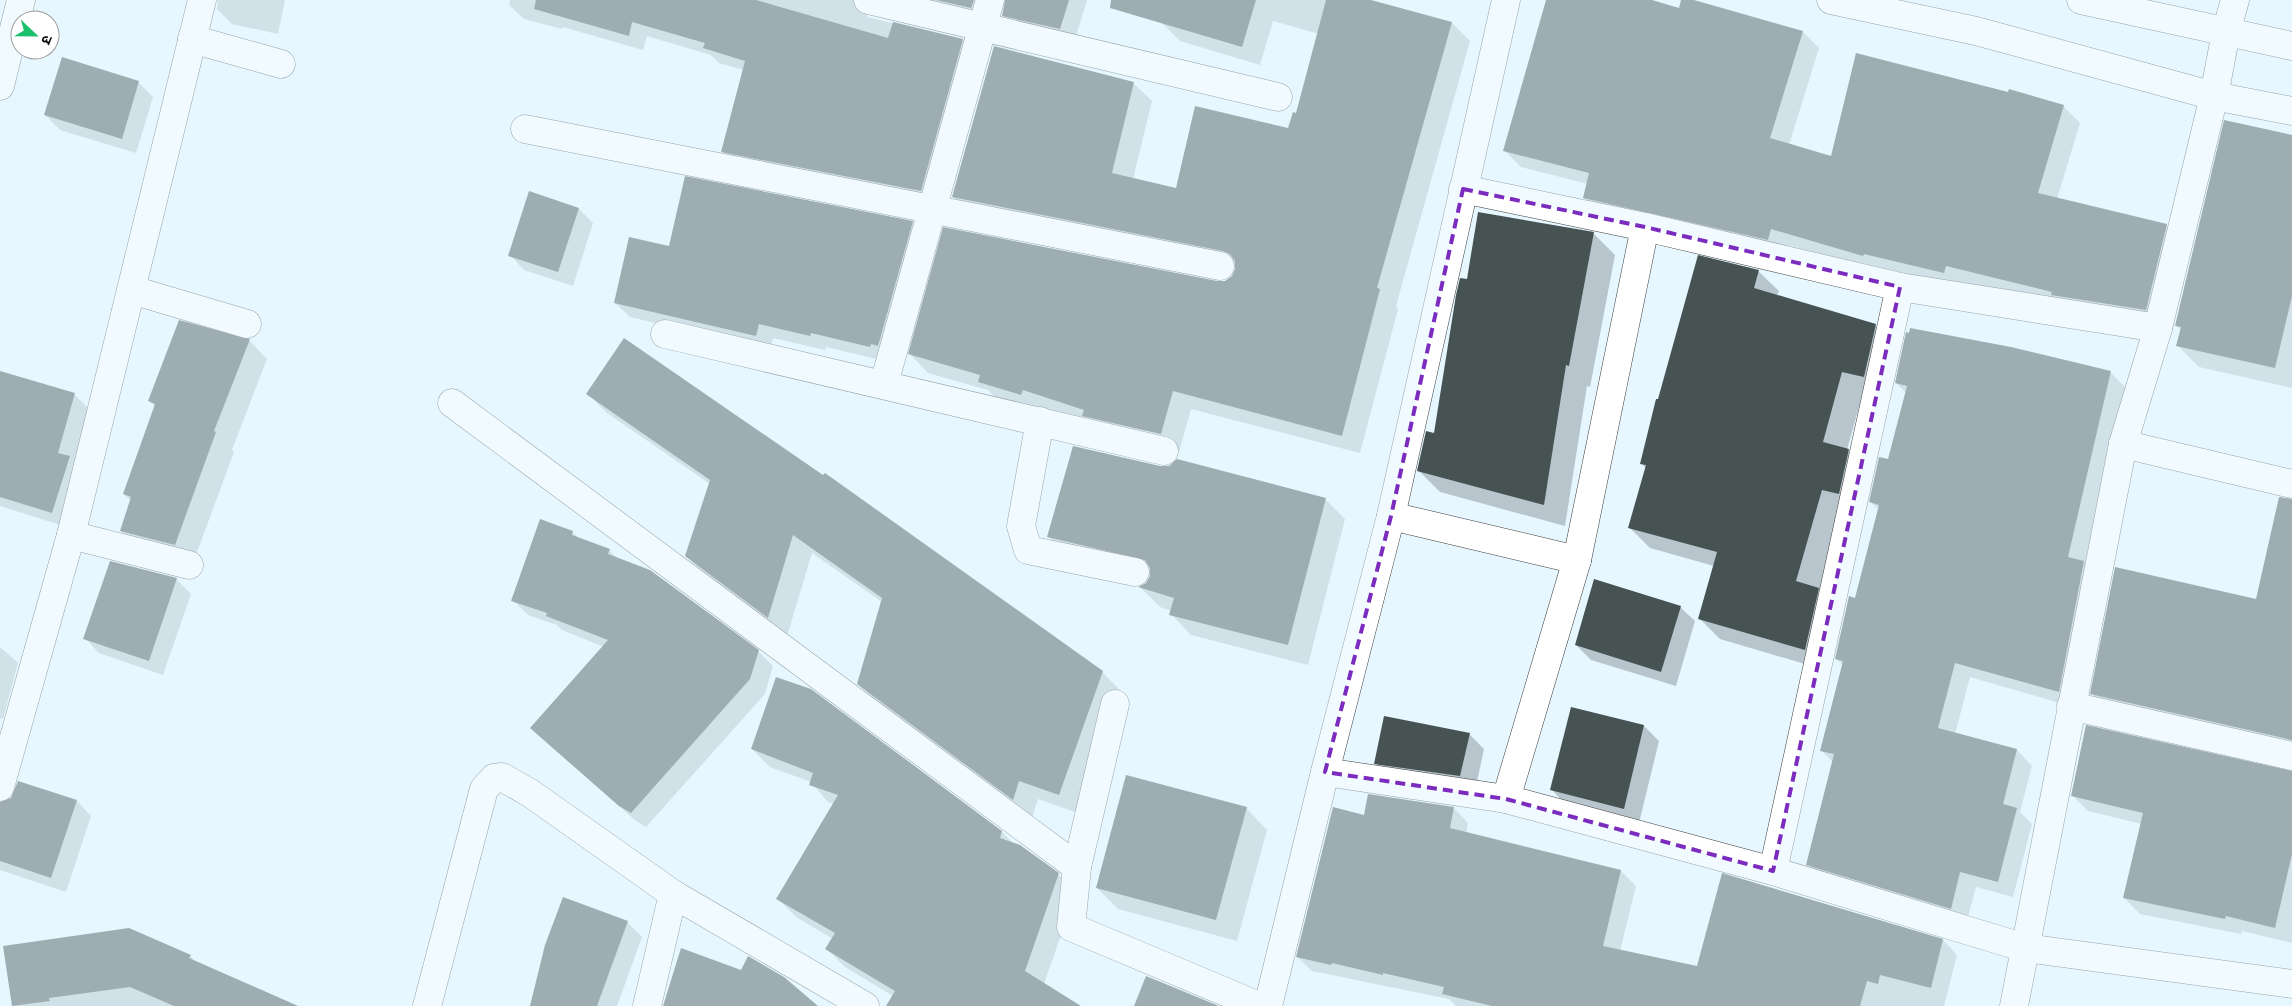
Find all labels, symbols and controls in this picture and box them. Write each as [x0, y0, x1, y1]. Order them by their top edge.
north arrow [10, 10, 60, 60]
text: उ [37, 33, 58, 48]

